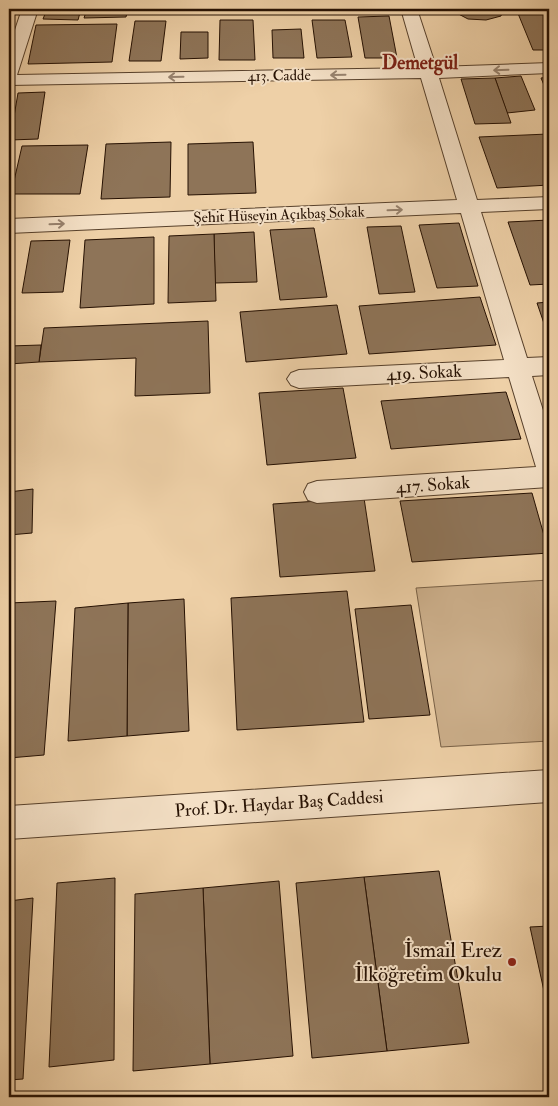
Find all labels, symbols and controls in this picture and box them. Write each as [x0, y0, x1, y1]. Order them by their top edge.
district label: Demetgül [382, 51, 458, 76]
street label: 413. Cadde [247, 66, 311, 86]
one-way arrow [493, 66, 509, 75]
one-way arrow [330, 70, 346, 80]
one-way arrow [168, 72, 184, 82]
street label: Şehit Hüseyin Açıkbaş Sokak [193, 203, 365, 227]
one-way arrow [386, 205, 402, 214]
one-way arrow [49, 219, 65, 229]
street label: 419. Sokak [386, 360, 463, 386]
street label: 417. Sokak [395, 471, 471, 499]
street label: Prof. Dr. Haydar Baş Caddesi [174, 785, 384, 823]
place label: İsmail Erez İlköğretim Okulu [354, 937, 502, 988]
marker: İsmail Erez İlköğretim Okulu [506, 956, 518, 968]

